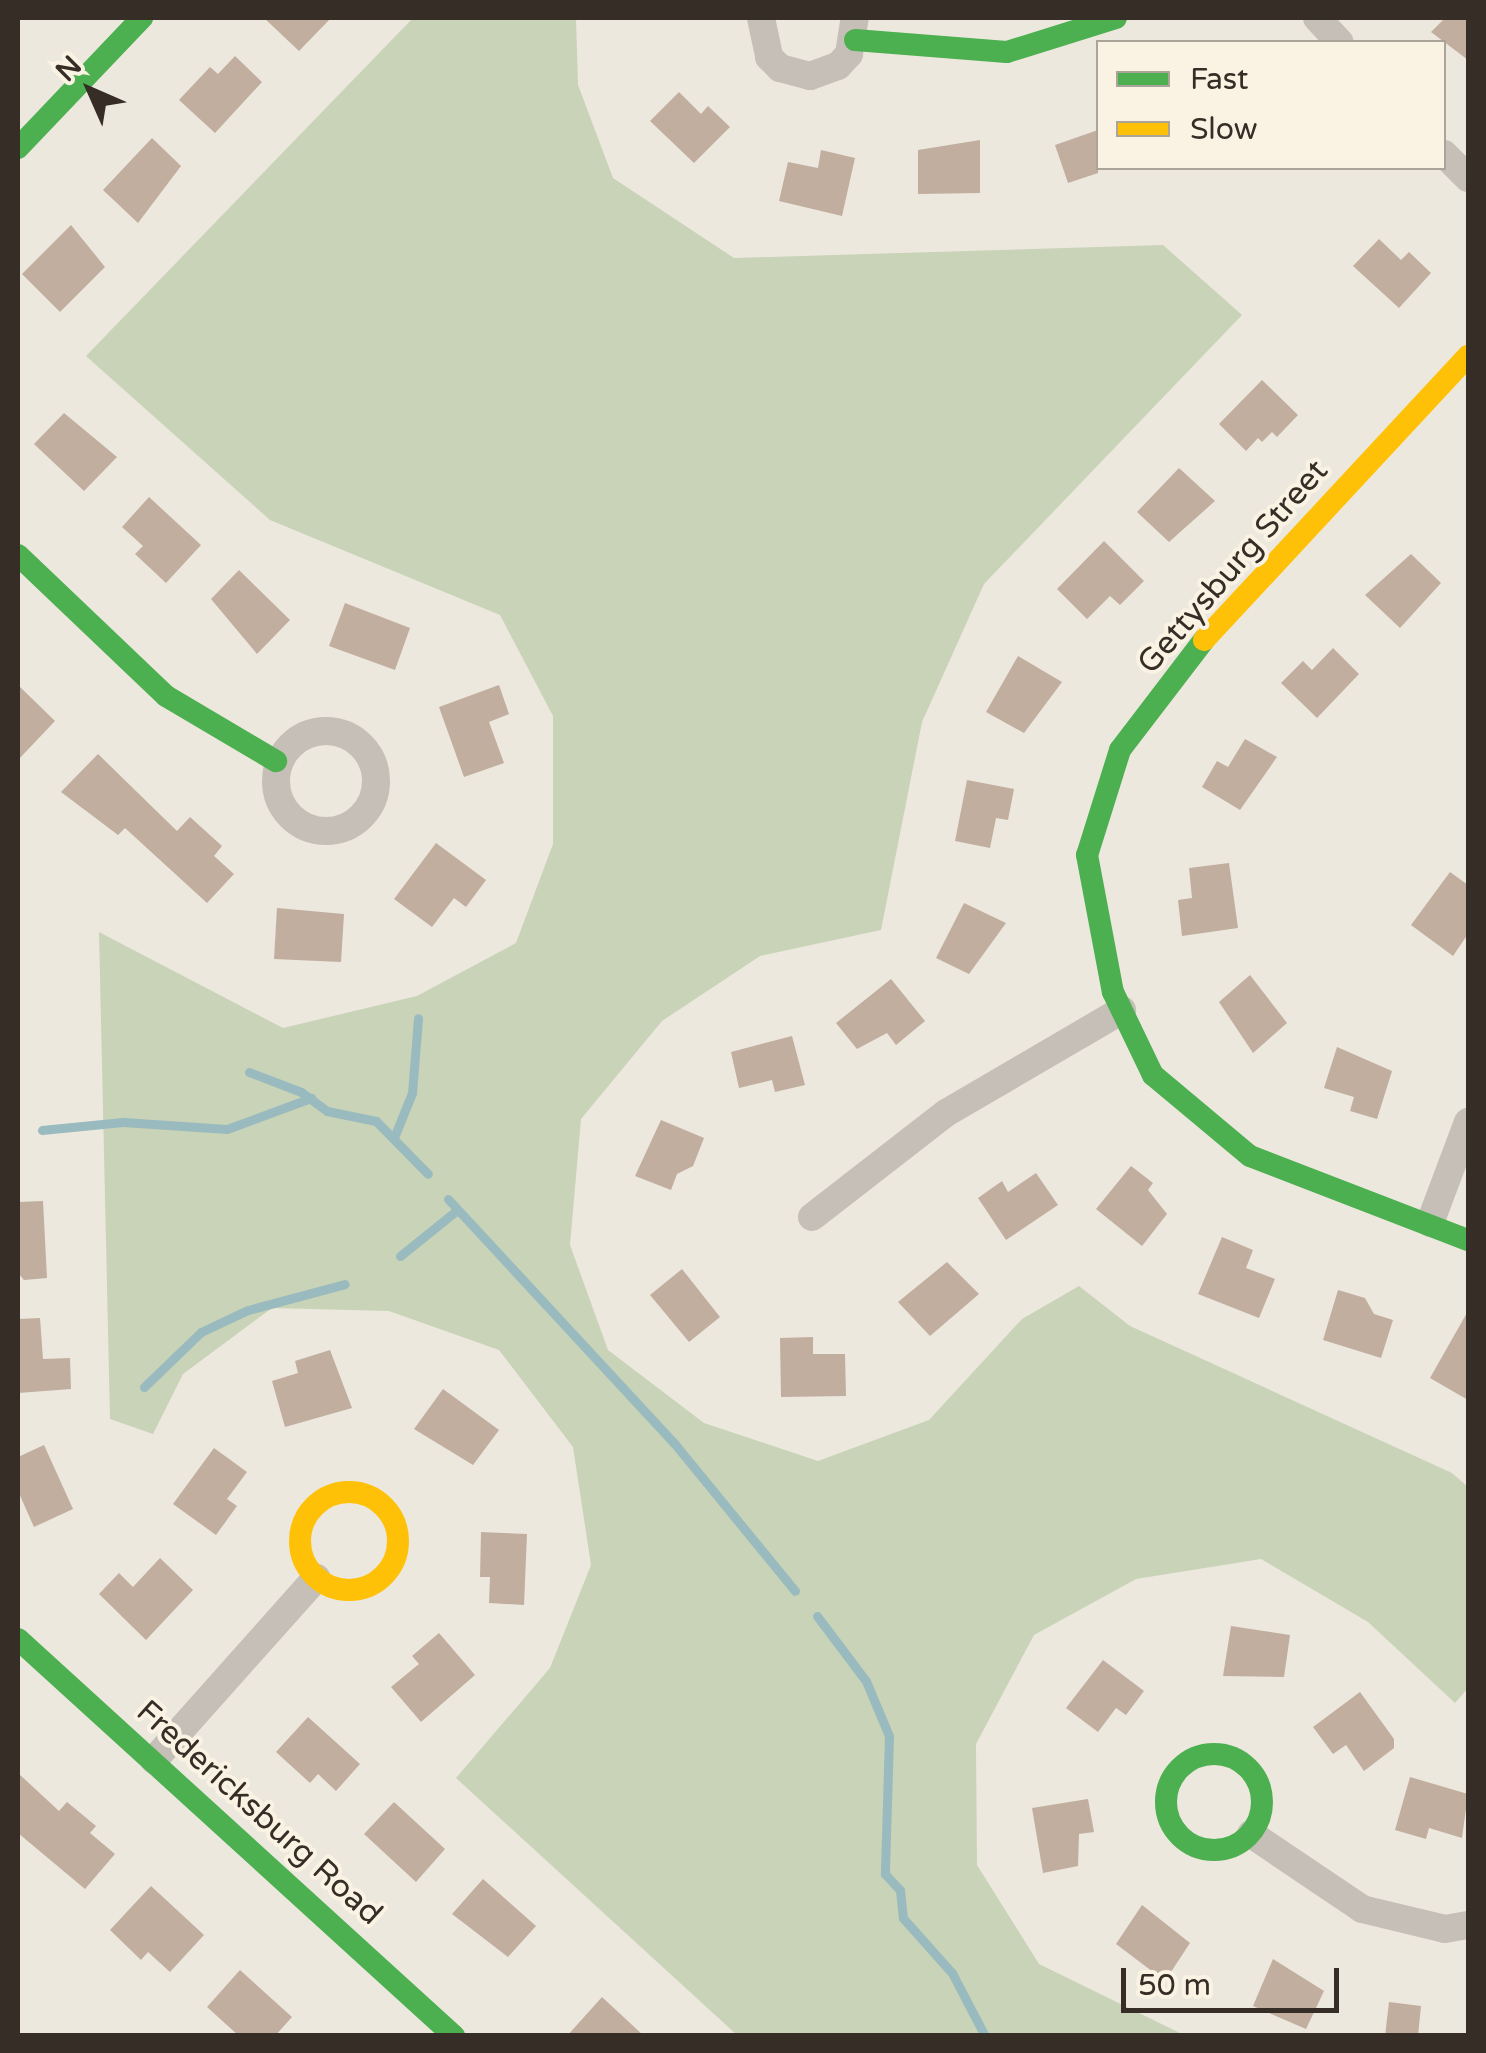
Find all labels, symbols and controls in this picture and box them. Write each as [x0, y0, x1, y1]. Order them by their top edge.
north arrow [40, 40, 140, 140]
legend [1096, 40, 1446, 170]
text: N [49, 49, 89, 89]
text: Fast [1190, 61, 1249, 98]
text: Slow [1190, 111, 1258, 148]
street label: Gettysburg Street [1130, 452, 1336, 682]
street label: Fredericksburg Road [128, 1693, 390, 1933]
scale bar [1126, 1948, 1344, 2010]
text: 50 m [1138, 1967, 1211, 2004]

